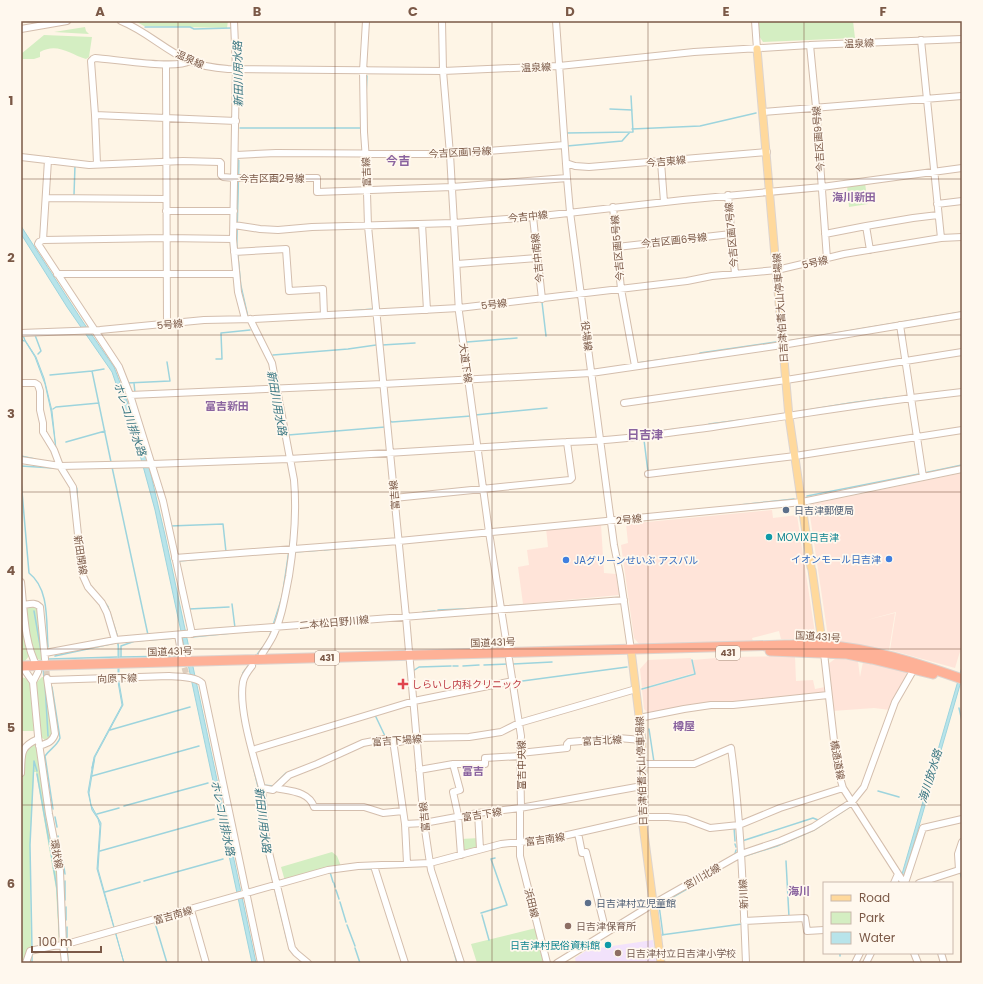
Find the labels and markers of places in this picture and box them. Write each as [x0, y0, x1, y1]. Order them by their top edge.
place label: 日吉津郵便局 [794, 503, 854, 518]
marker: 日吉津郵便局 [781, 505, 791, 515]
place label: MOVIX日吉津 [777, 530, 839, 545]
marker: MOVIX日吉津 [764, 532, 774, 542]
place label: イオンモール日吉津 [791, 552, 881, 567]
place label: JAグリーンせいぶ アスパル [574, 553, 698, 568]
marker: イオンモール日吉津 [884, 554, 894, 564]
marker: JAグリーンせいぶ アスパル [561, 555, 571, 565]
place label: しらいし内科クリニック [412, 677, 522, 692]
marker: しらいし内科クリニック [397, 678, 409, 690]
place label: 日吉津村立児童館 [596, 896, 676, 911]
marker: 日吉津村立児童館 [583, 898, 593, 908]
place label: 日吉津保育所 [576, 919, 636, 934]
marker: 日吉津保育所 [563, 921, 573, 931]
place label: 日吉津村民俗資料館 [510, 938, 600, 953]
marker: 日吉津村民俗資料館 [603, 940, 613, 950]
place label: 日吉津村立日吉津小学校 [626, 946, 736, 961]
marker: 日吉津村立日吉津小学校 [613, 948, 623, 958]

